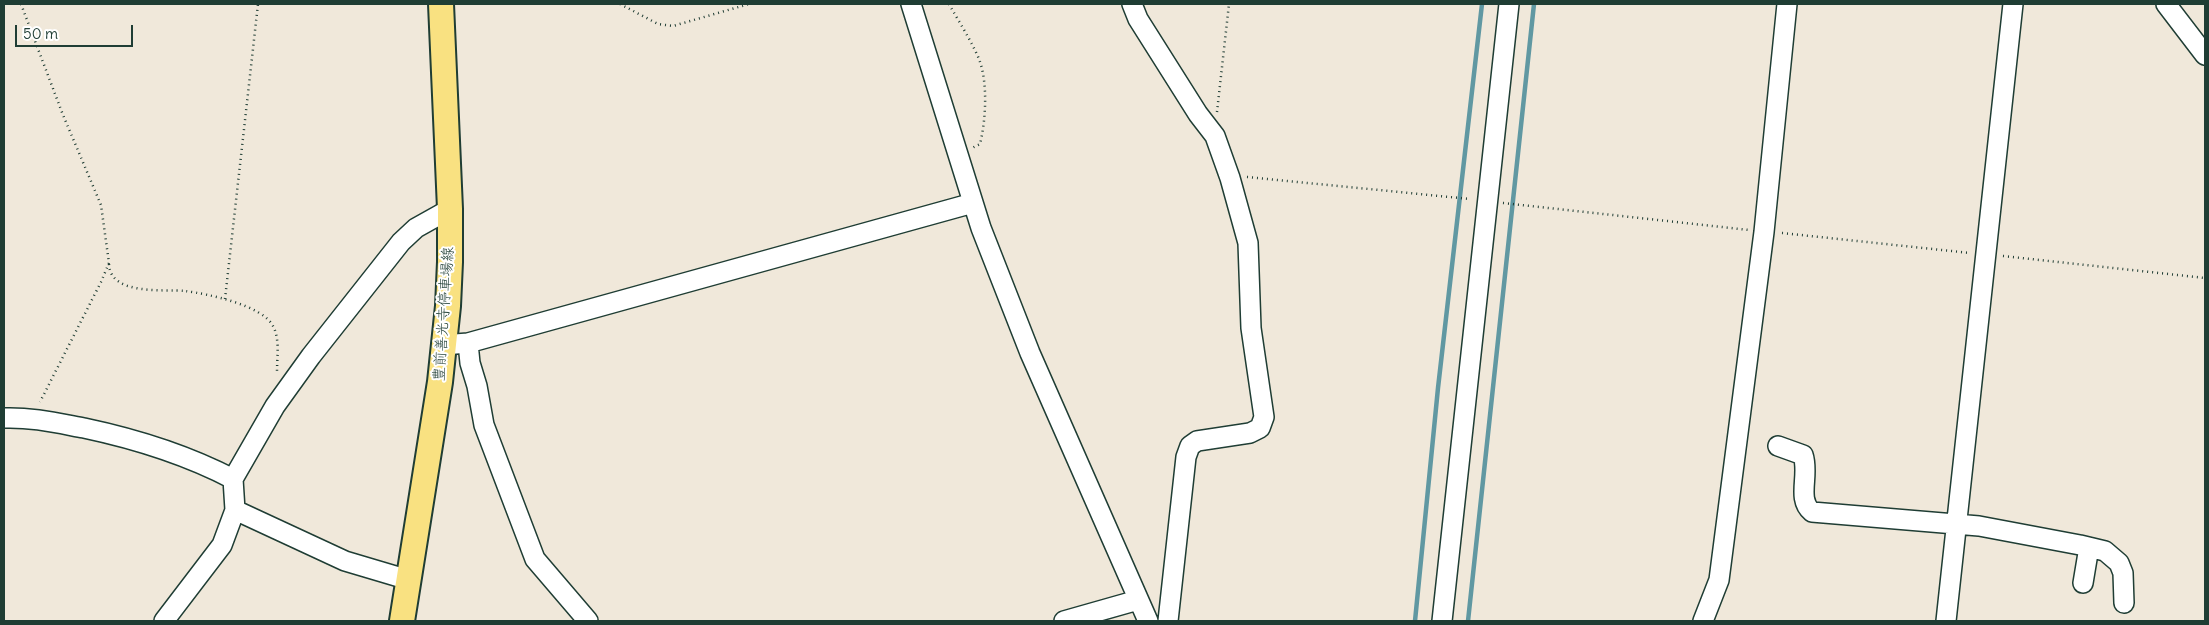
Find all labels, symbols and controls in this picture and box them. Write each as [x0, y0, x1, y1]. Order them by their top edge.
scale bar [18, 15, 135, 47]
text: 50 m [23, 24, 58, 43]
street label: 豊前善光寺停車場線 [430, 246, 458, 382]

